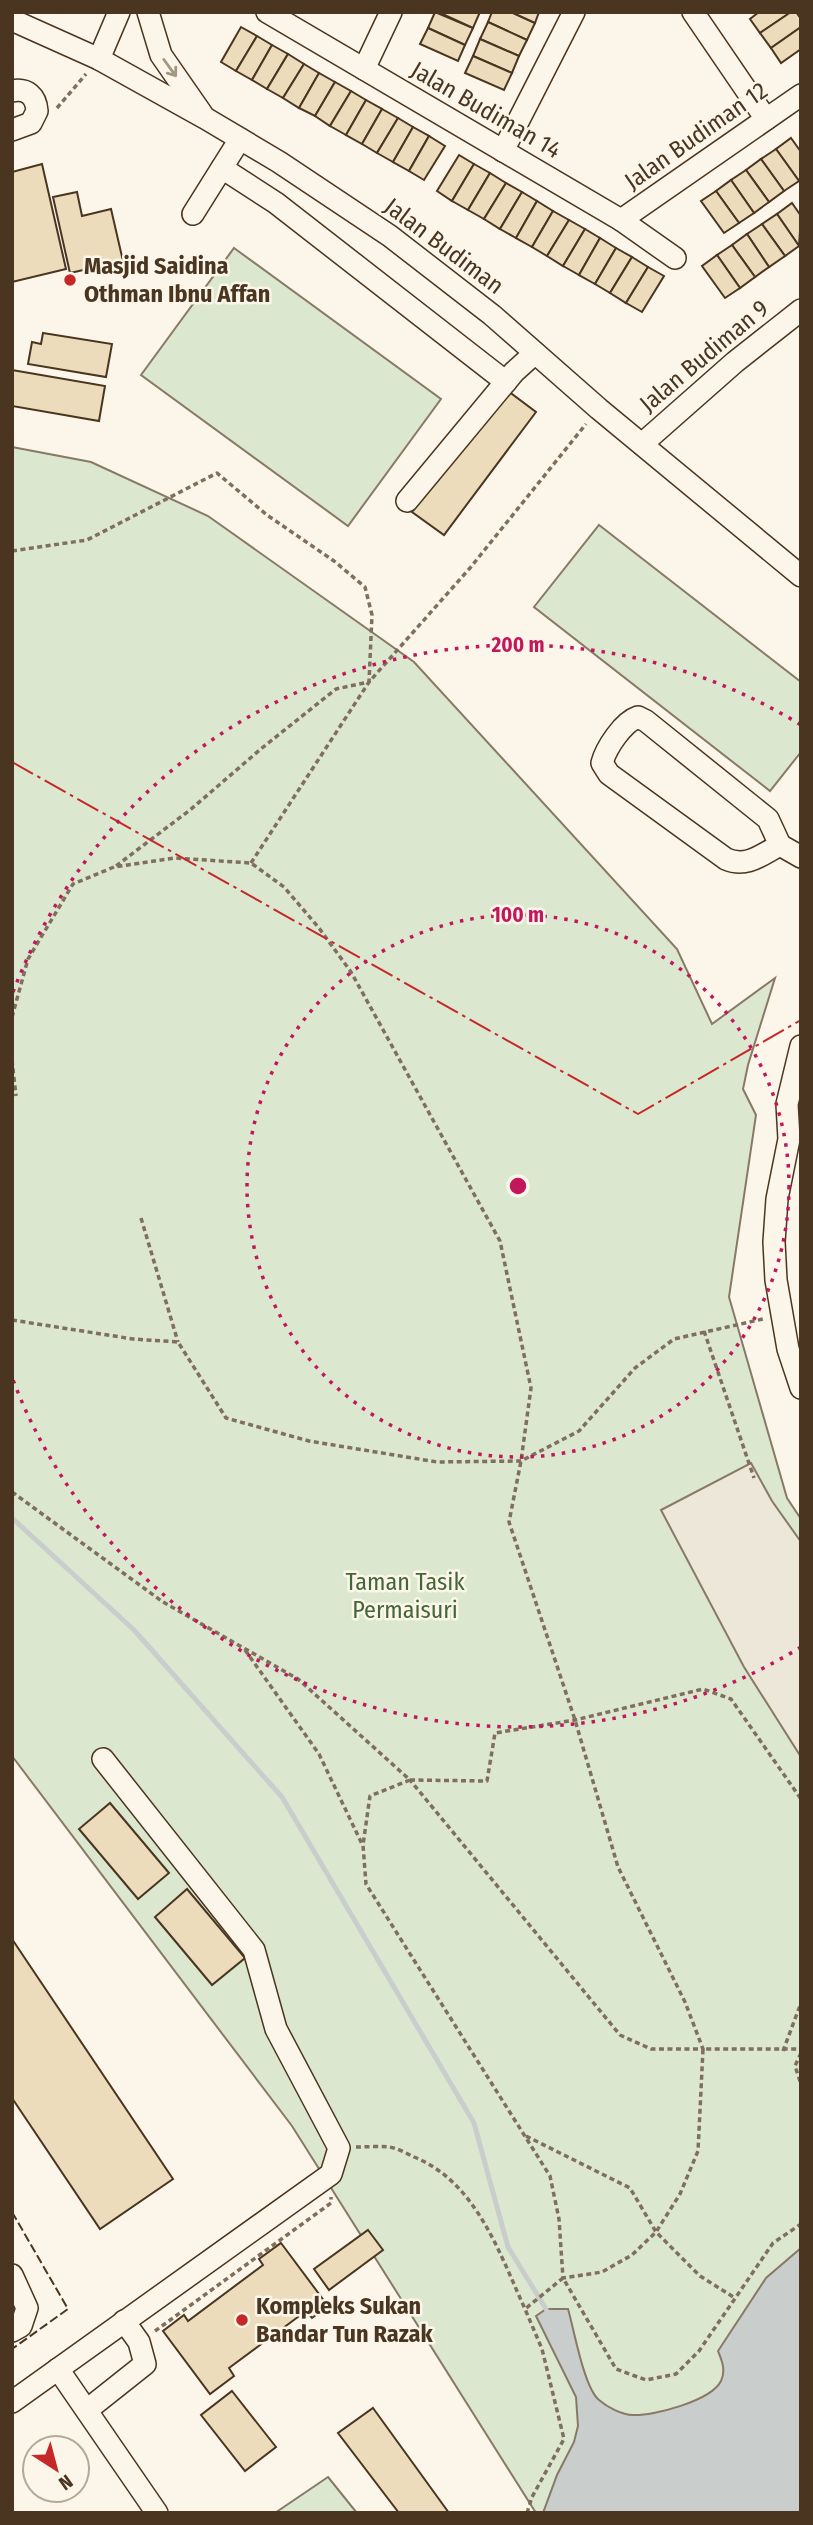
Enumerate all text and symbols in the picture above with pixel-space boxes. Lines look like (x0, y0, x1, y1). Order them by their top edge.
street label: Jalan Budiman 14 (406, 56, 566, 164)
one-way arrow (163, 58, 177, 77)
street label: Jalan Budiman 12 (619, 77, 773, 195)
street label: Jalan Budiman (379, 192, 509, 300)
place label: Masjid Saidina Othman Ibnu Affan (84, 252, 270, 308)
marker: Masjid Saidina Othman Ibnu Affan (62, 272, 78, 288)
street label: Jalan Budiman 9 (634, 294, 774, 418)
text: 200 m (490, 632, 545, 658)
text: 100 m (492, 902, 544, 928)
centre of rings (506, 1174, 530, 1198)
park label: Taman Tasik Permaisuri (345, 1568, 465, 1624)
place label: Kompleks Sukan Bandar Tun Razak (256, 2292, 433, 2348)
marker: Kompleks Sukan Bandar Tun Razak (234, 2312, 250, 2328)
north arrow (21, 2434, 91, 2504)
text: N (54, 2470, 77, 2495)

